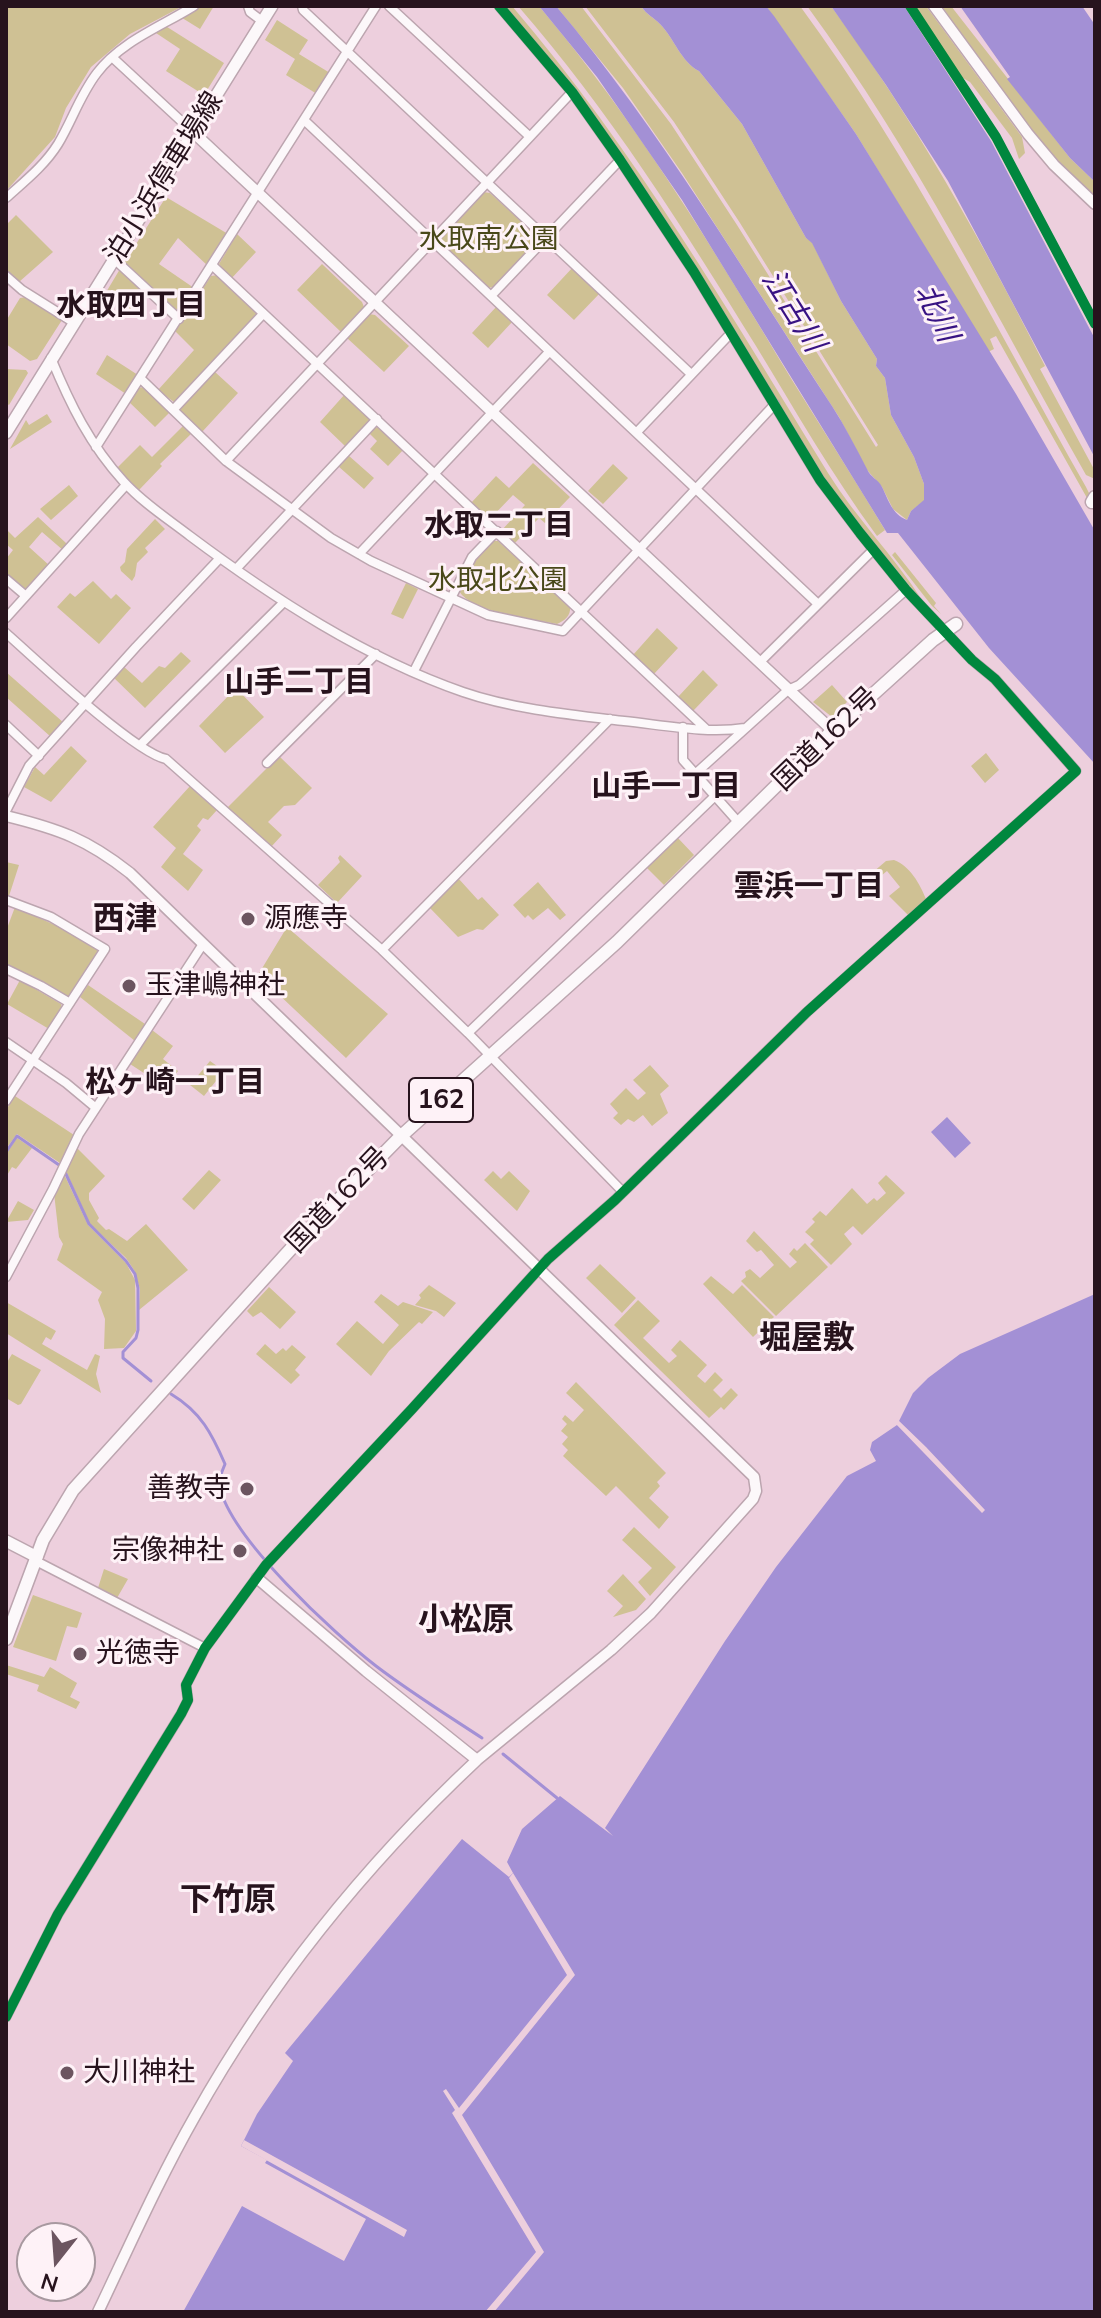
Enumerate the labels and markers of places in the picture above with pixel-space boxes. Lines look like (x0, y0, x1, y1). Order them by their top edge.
place label: 源應寺 (264, 902, 348, 936)
marker: 源應寺 (239, 910, 257, 928)
place label: 玉津嶋神社 (145, 969, 285, 1003)
marker: 玉津嶋神社 (120, 977, 138, 995)
place label: 善教寺 (147, 1472, 231, 1506)
marker: 善教寺 (238, 1480, 256, 1498)
place label: 宗像神社 (112, 1534, 224, 1568)
marker: 宗像神社 (231, 1542, 249, 1560)
place label: 光徳寺 (96, 1637, 180, 1671)
marker: 光徳寺 (71, 1645, 89, 1663)
place label: 大川神社 (83, 2056, 195, 2090)
marker: 大川神社 (58, 2064, 76, 2082)

